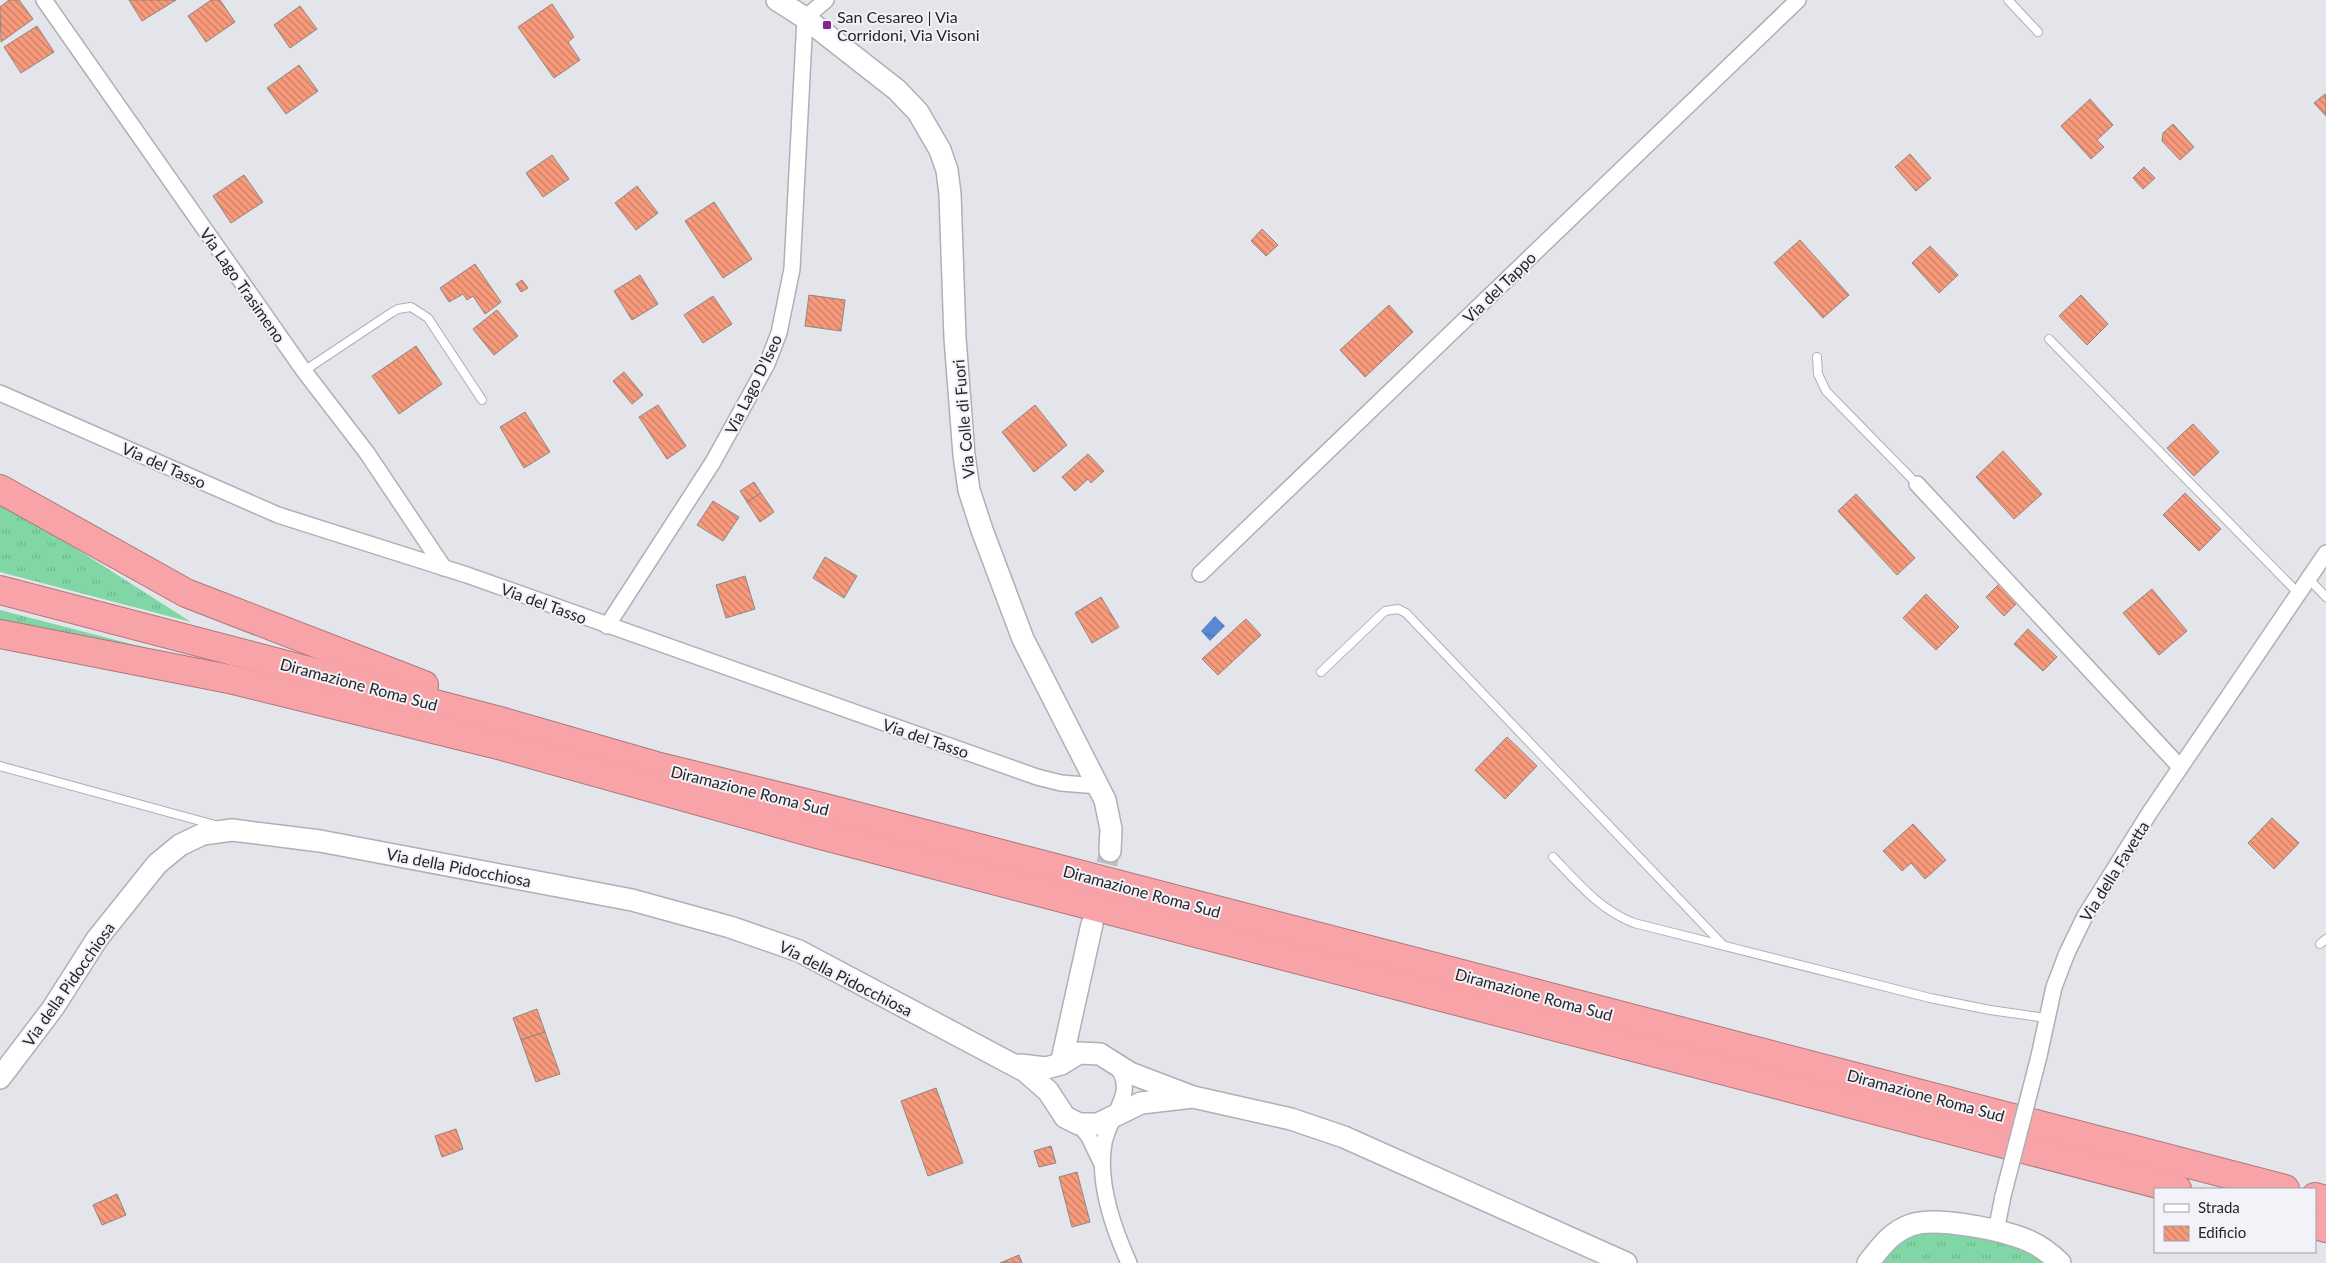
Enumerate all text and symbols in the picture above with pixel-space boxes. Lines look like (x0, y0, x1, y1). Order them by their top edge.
place label: San Cesareo | Via Corridoni, Via Visoni (837, 7, 980, 44)
marker: San Cesareo | Via Corridoni, Via Visoni (821, 19, 833, 31)
street label: Via Lago Trasimeno (196, 224, 290, 346)
street label: Via del Tappo (1459, 247, 1539, 327)
street label: Via Lago D'Iseo (721, 331, 785, 437)
street label: Via Colle di Fuori (948, 359, 978, 479)
street label: Via del Tasso (119, 438, 209, 492)
street label: Via del Tasso (498, 579, 590, 627)
street label: Diramazione Roma Sud (278, 654, 440, 714)
street label: Via del Tasso (880, 714, 972, 762)
street label: Diramazione Roma Sud (669, 761, 831, 819)
street label: Via della Favetta (2076, 817, 2152, 925)
street label: Via della Pidocchiosa (385, 844, 533, 890)
street label: Diramazione Roma Sud (1061, 861, 1223, 921)
street label: Via della Pidocchiosa (18, 918, 118, 1050)
street label: Via della Pidocchiosa (776, 936, 916, 1020)
street label: Diramazione Roma Sud (1453, 964, 1615, 1024)
street label: Diramazione Roma Sud (1845, 1065, 2007, 1125)
legend (2154, 1188, 2316, 1253)
text: Strada (2198, 1198, 2240, 1216)
text: Edificio (2198, 1223, 2246, 1241)

